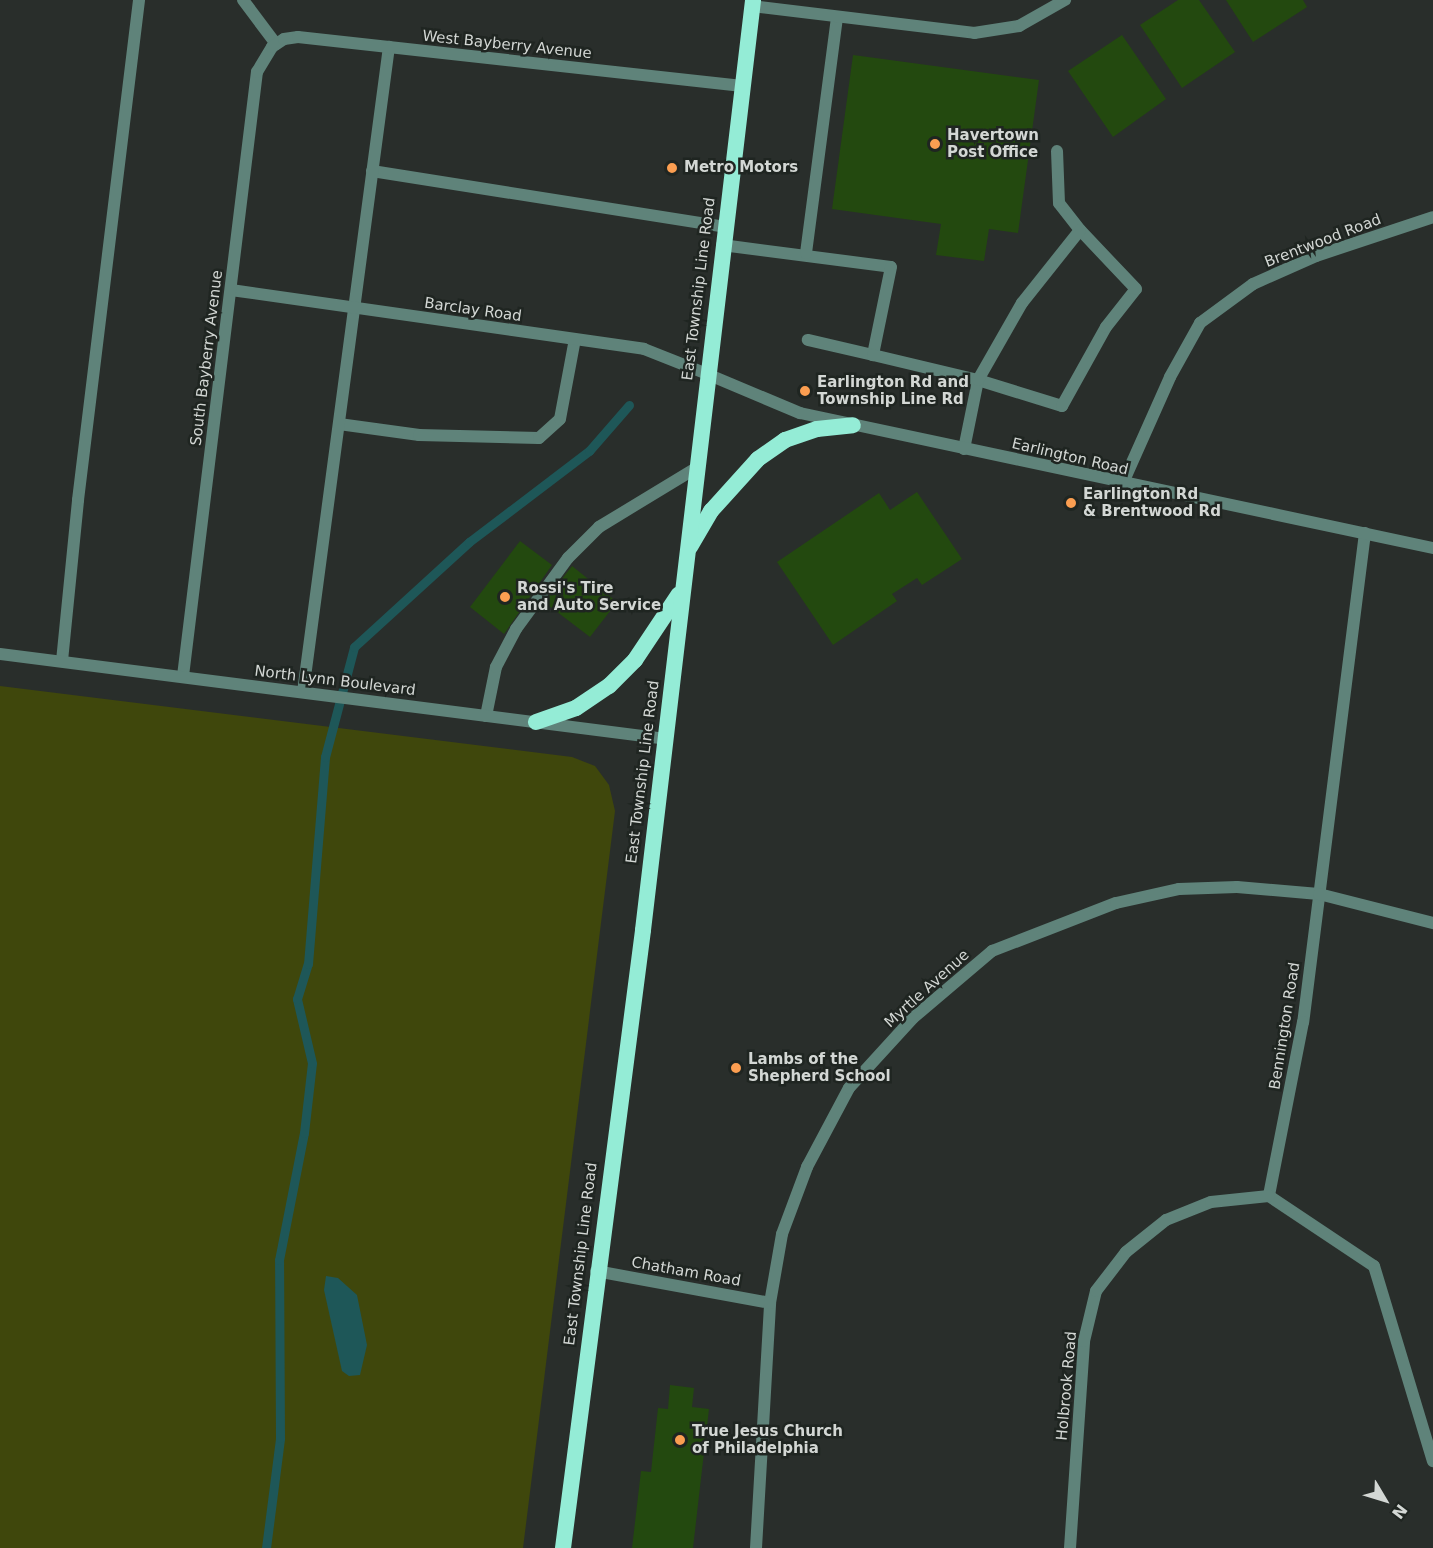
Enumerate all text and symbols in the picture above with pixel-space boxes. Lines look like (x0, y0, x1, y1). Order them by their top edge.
street label: West Bayberry Avenue (421, 27, 593, 63)
place label: Havertown Post Office (947, 126, 1039, 161)
marker: Havertown Post Office (928, 137, 942, 151)
place label: Metro Motors (684, 159, 798, 177)
marker: Metro Motors (665, 161, 679, 175)
street label: East Township Line Road (679, 197, 719, 381)
street label: Brentwood Road (1262, 211, 1384, 271)
street label: South Bayberry Avenue (187, 269, 227, 447)
street label: Barclay Road (423, 294, 523, 326)
place label: Earlington Rd and Township Line Rd (817, 373, 969, 408)
marker: Earlington Rd and Township Line Rd (798, 384, 812, 398)
street label: Earlington Road (1010, 435, 1130, 479)
place label: Earlington Rd & Brentwood Rd (1083, 485, 1221, 520)
marker: Earlington Rd & Brentwood Rd (1064, 496, 1078, 510)
place label: Rossi's Tire and Auto Service (517, 579, 661, 614)
marker: Rossi's Tire and Auto Service (498, 590, 512, 604)
street label: North Lynn Boulevard (253, 662, 417, 700)
street label: East Township Line Road (623, 680, 663, 864)
street label: Myrtle Avenue (881, 946, 973, 1032)
street label: Bennington Road (1266, 961, 1304, 1091)
place label: Lambs of the Shepherd School (748, 1050, 891, 1085)
marker: Lambs of the Shepherd School (729, 1061, 743, 1075)
street label: East Township Line Road (561, 1162, 601, 1346)
street label: Chatham Road (630, 1254, 742, 1290)
street label: Holbrook Road (1053, 1331, 1081, 1441)
place label: True Jesus Church of Philadelphia (692, 1422, 843, 1457)
marker: True Jesus Church of Philadelphia (673, 1433, 687, 1447)
north arrow (1355, 1470, 1415, 1530)
text: N (1388, 1500, 1411, 1523)

